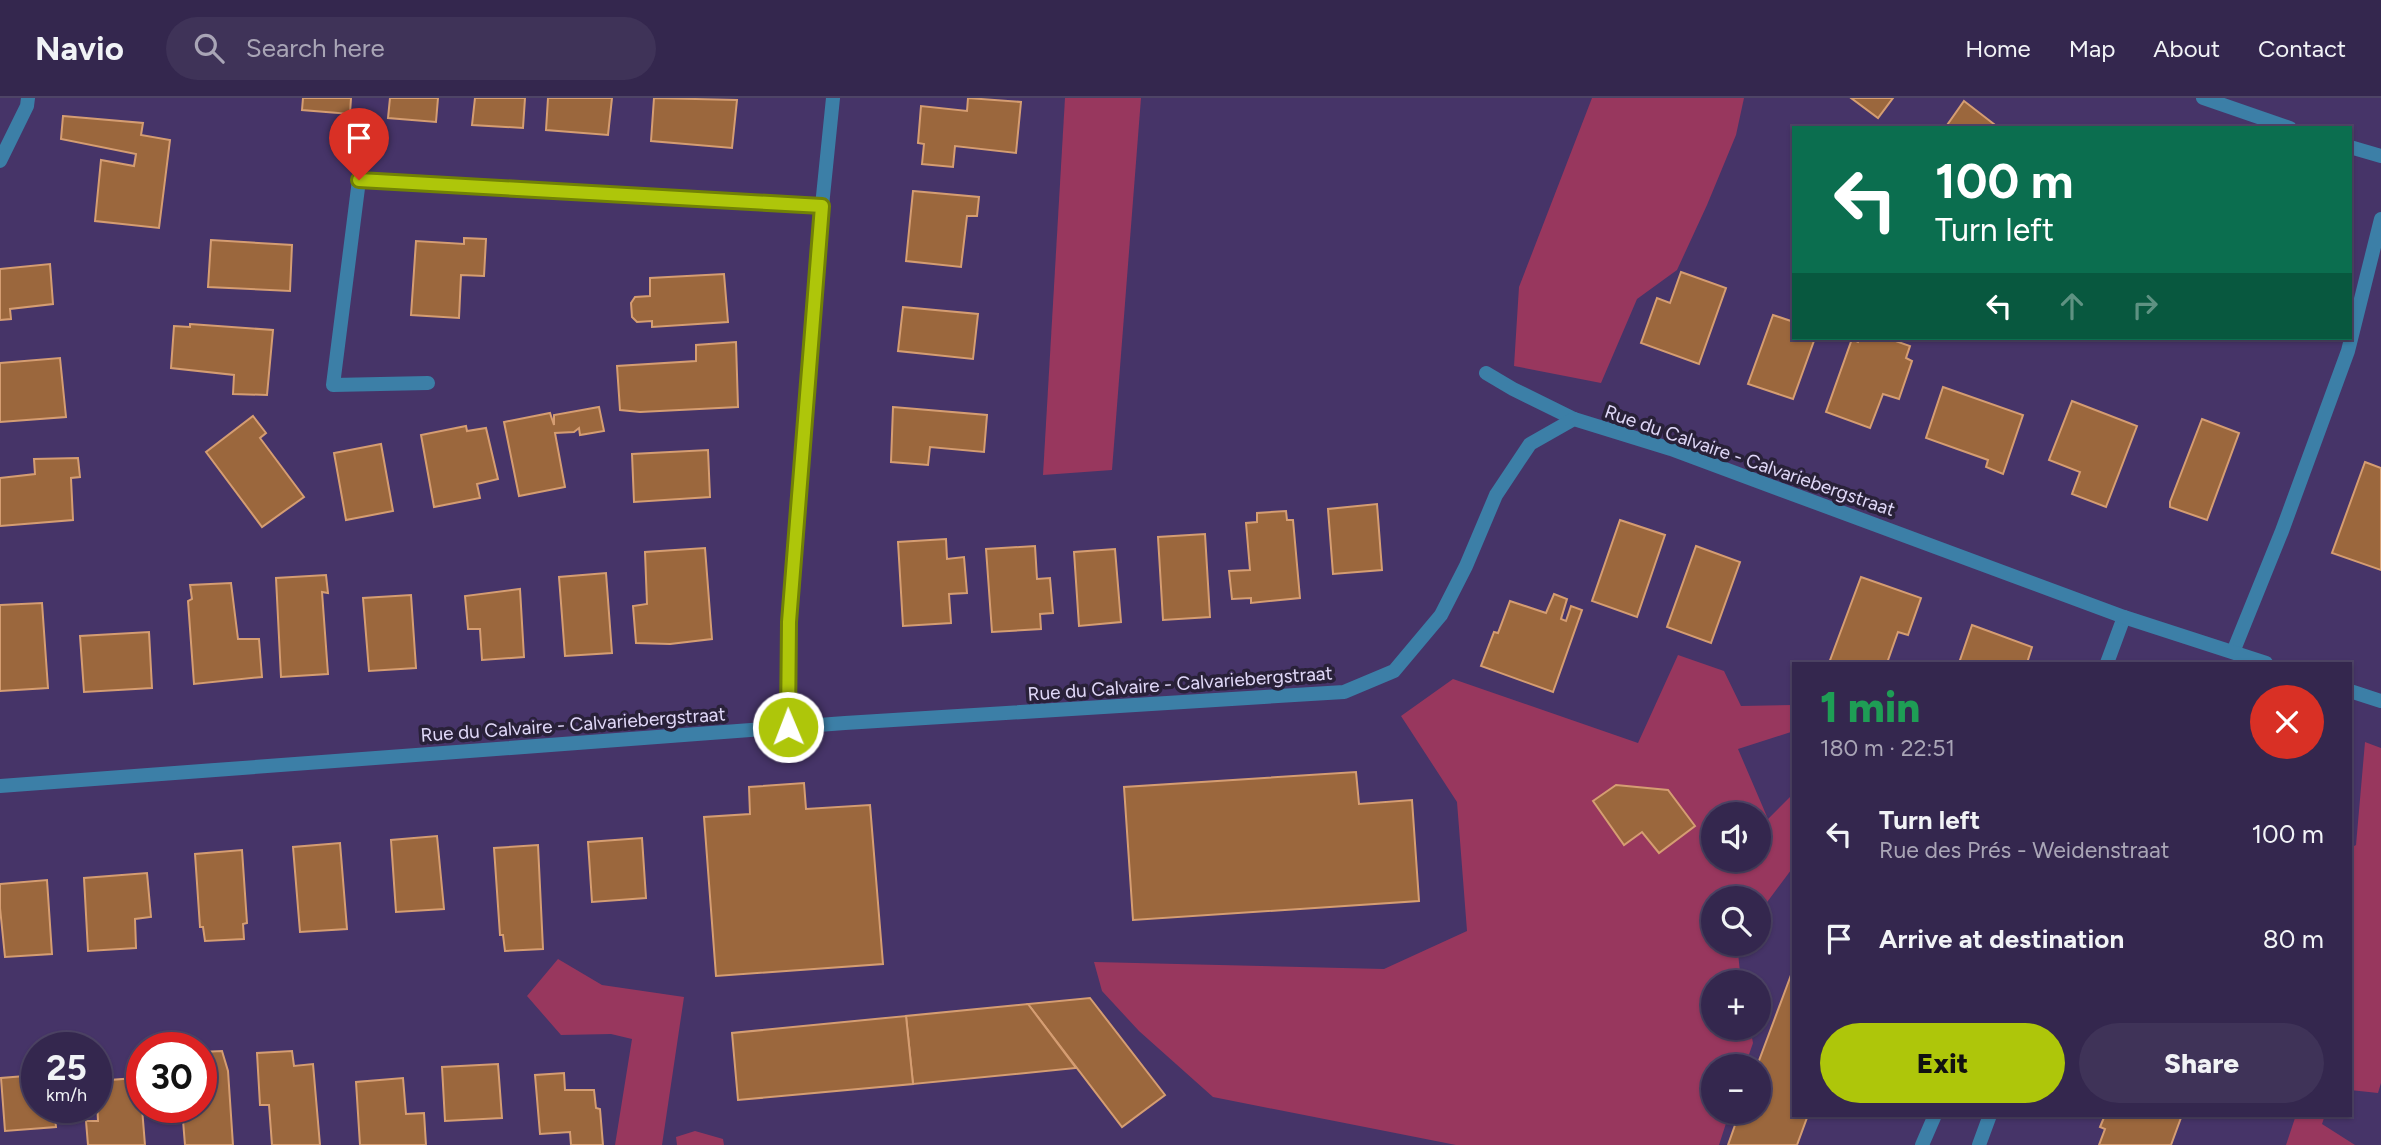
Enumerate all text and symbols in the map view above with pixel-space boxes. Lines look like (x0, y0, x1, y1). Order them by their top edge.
search box (166, 17, 656, 80)
text: Navio (35, 29, 124, 68)
icon: search (190, 29, 228, 67)
text: Search here (246, 32, 385, 64)
text: Home (1965, 34, 2031, 63)
text: Map (2069, 34, 2115, 63)
text: About (2153, 34, 2220, 63)
text: Contact (2258, 34, 2346, 63)
pin (329, 108, 389, 180)
icon: arrive (340, 119, 378, 157)
text: 100 m (1935, 151, 2074, 210)
icon: left (1820, 154, 1911, 245)
text: Turn left (1935, 211, 2054, 249)
icon: left (1980, 287, 2018, 325)
icon: ahead (2053, 287, 2091, 325)
icon: right (2126, 287, 2164, 325)
street label: Rue du Calvaire - Calvariebergstraat (1602, 400, 1898, 521)
street label: Rue du Calvaire - Calvariebergstraat (1027, 661, 1333, 706)
text: 1 min (1820, 682, 1920, 733)
button: close (2250, 685, 2324, 759)
position arrow (751, 690, 825, 764)
street label: Rue du Calvaire - Calvariebergstraat (420, 702, 726, 747)
text: 180 m · 22:51 (1820, 734, 1955, 762)
map controls (1701, 802, 1771, 1124)
button: sound (1701, 802, 1771, 872)
text: Turn left (1879, 804, 1980, 836)
icon: left (1820, 815, 1858, 853)
text: 100 m (2251, 818, 2324, 850)
text: Rue des Prés - Weidenstraat (1879, 836, 2169, 864)
button: search (1701, 886, 1771, 956)
icon: arrive (1820, 920, 1858, 958)
text: Arrive at destination (1879, 923, 2124, 955)
text: 80 m (2263, 923, 2324, 955)
button: + (1701, 970, 1771, 1040)
button: Exit (1820, 1023, 2065, 1103)
button: Share (2079, 1023, 2324, 1103)
speed limit sign: 30 (126, 1032, 217, 1123)
text: 25 (46, 1047, 87, 1089)
button: − (1701, 1054, 1771, 1124)
text: km/h (46, 1084, 87, 1106)

